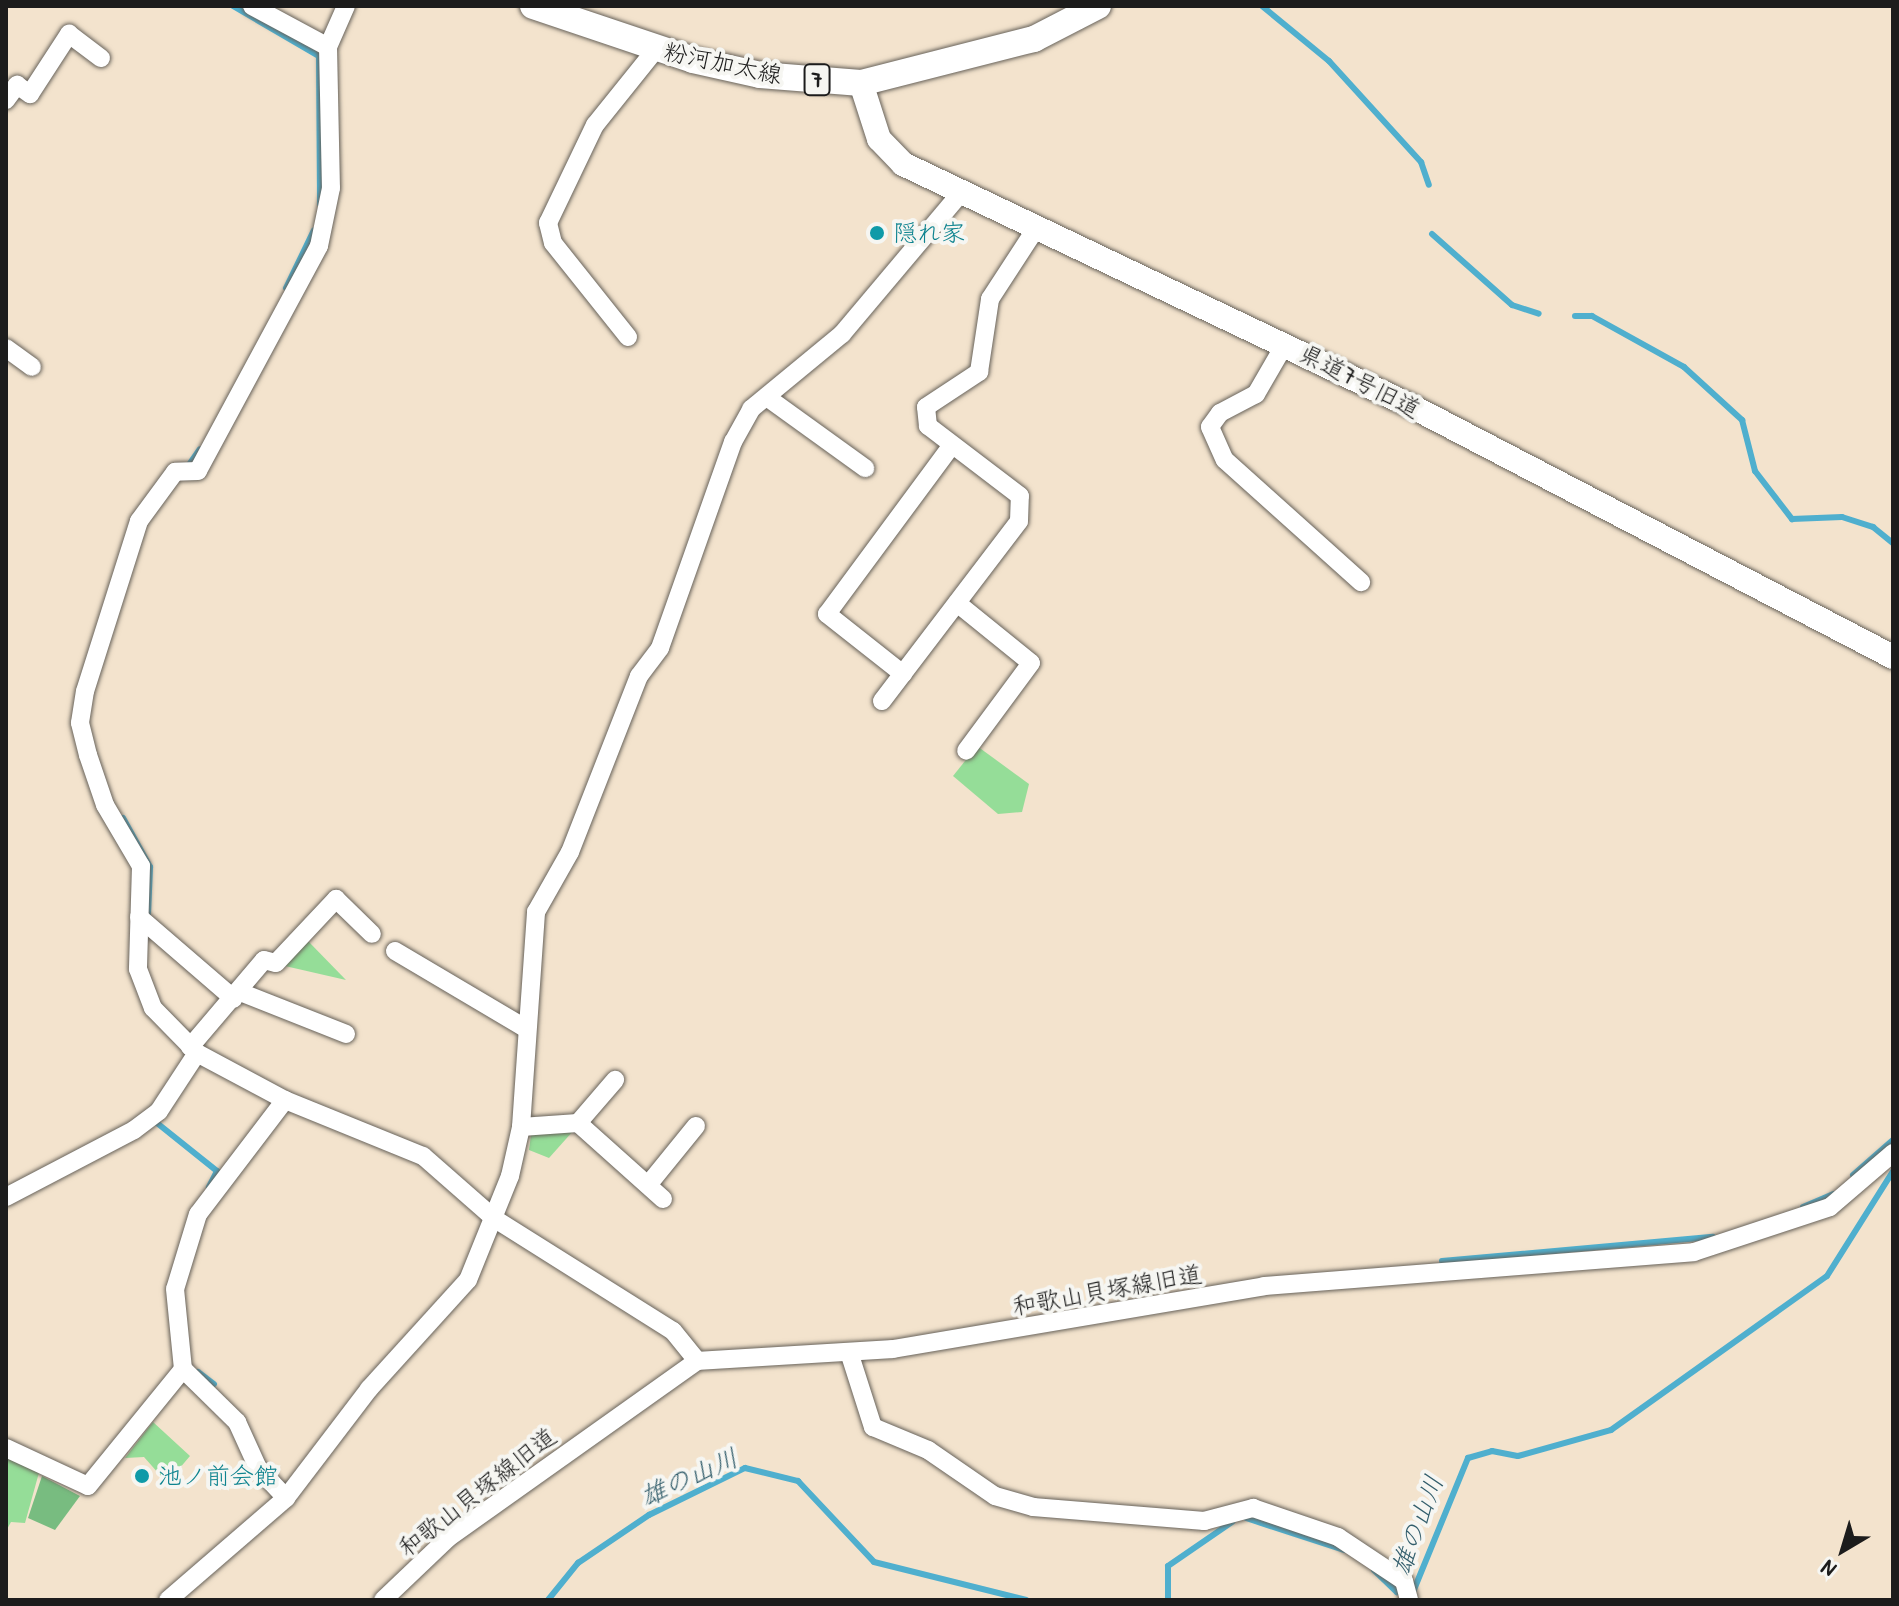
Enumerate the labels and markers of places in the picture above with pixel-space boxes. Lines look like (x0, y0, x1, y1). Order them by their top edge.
place label: 隠れ家 (893, 219, 965, 247)
marker: 隠れ家 (868, 224, 886, 242)
place label: 池ノ前会館 (158, 1462, 278, 1490)
marker: 池ノ前会館 (133, 1467, 151, 1485)

